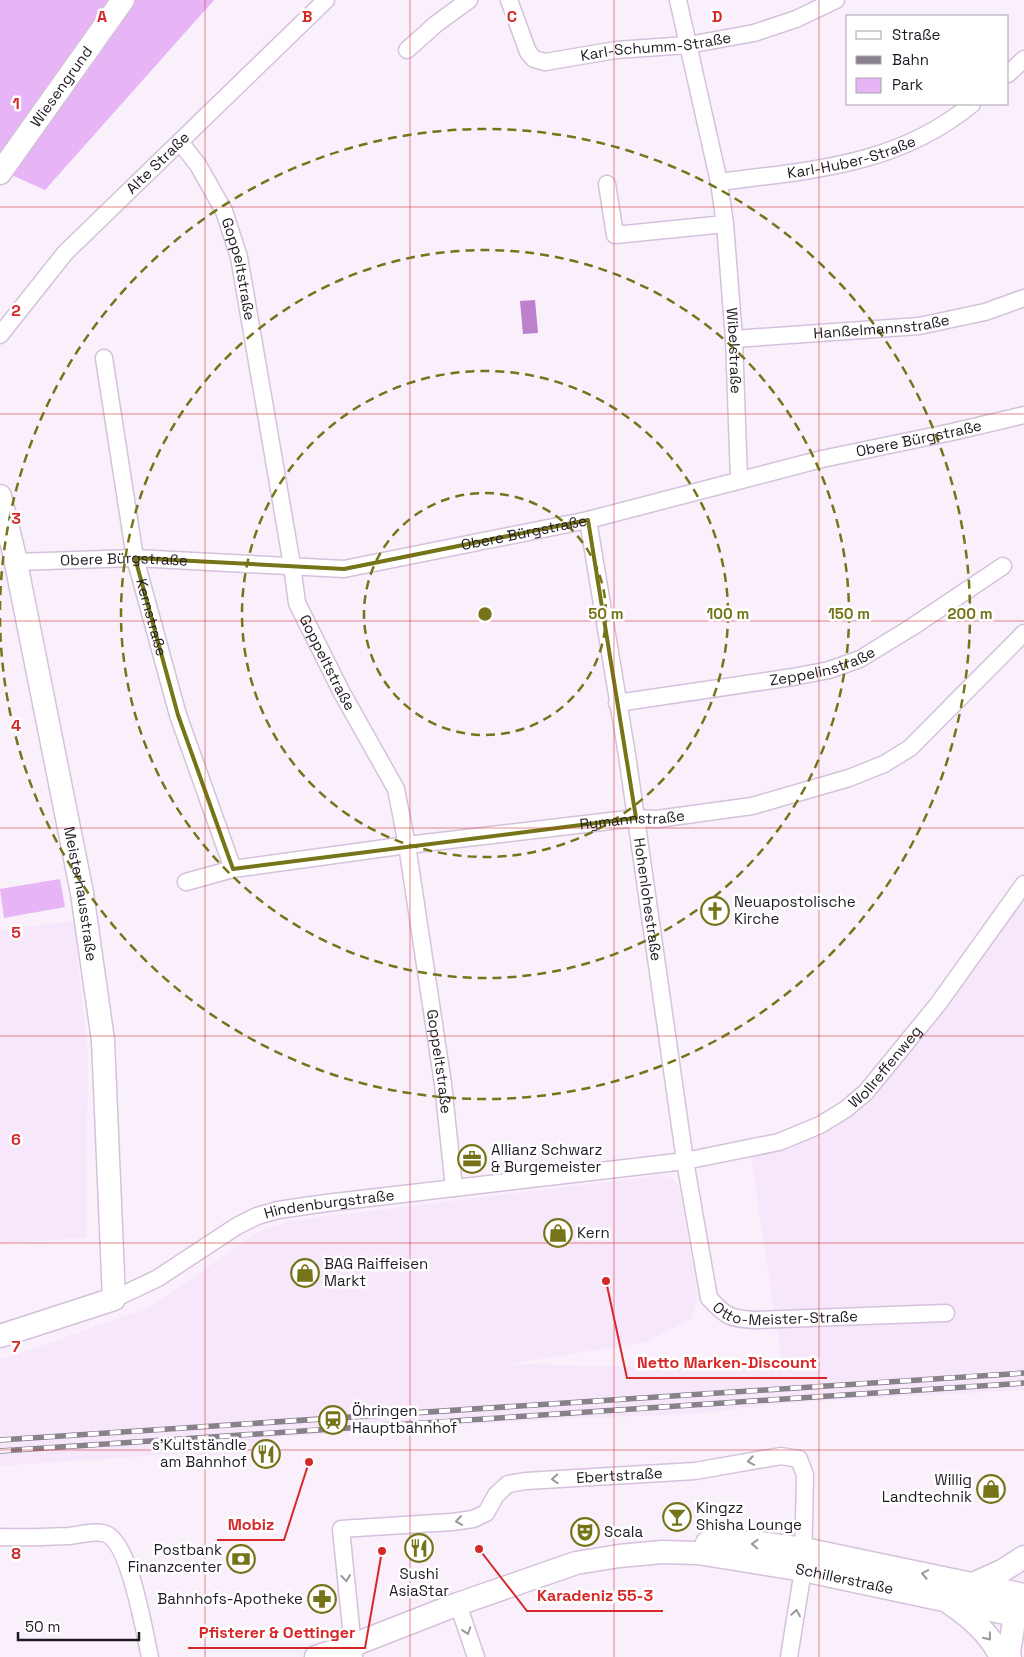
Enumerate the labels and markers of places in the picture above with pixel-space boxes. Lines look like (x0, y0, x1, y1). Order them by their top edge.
centre of rings (476, 605, 494, 623)
place label: Neuapostolische Kirche (734, 892, 856, 928)
church icon: Neuapostolische Kirche (700, 896, 730, 926)
place label: Allianz Schwarz & Burgemeister (491, 1140, 602, 1176)
office icon: Allianz Schwarz & Burgemeister (457, 1144, 487, 1174)
shop icon: Kern (543, 1218, 573, 1248)
place label: Kern (577, 1223, 610, 1242)
place label: BAG Raiffeisen Markt (324, 1254, 428, 1290)
shop icon: BAG Raiffeisen Markt (290, 1258, 320, 1288)
callout: Netto Marken-Discount (627, 1347, 827, 1378)
place label: Öhringen Hauptbahnhof (352, 1401, 458, 1437)
station icon: Öhringen Hauptbahnhof (318, 1405, 348, 1435)
place label: s'Kultständle am Bahnhof (152, 1435, 247, 1471)
restaurant icon: s'Kultständle am Bahnhof (251, 1439, 281, 1469)
place label: Willig Landtechnik (882, 1470, 972, 1506)
shop icon: Willig Landtechnik (976, 1474, 1006, 1504)
place label: Kingzz Shisha Lounge (696, 1498, 802, 1534)
bar icon: Kingzz Shisha Lounge (662, 1502, 692, 1532)
callout: Mobiz (217, 1509, 284, 1540)
theatre icon: Scala (570, 1517, 600, 1547)
place label: Scala (604, 1522, 643, 1541)
restaurant icon: Sushi AsiaStar (404, 1533, 434, 1563)
place label: Postbank Finanzcenter (128, 1540, 222, 1576)
bank icon: Postbank Finanzcenter (226, 1544, 256, 1574)
place label: Sushi AsiaStar (389, 1564, 449, 1600)
callout: Karadeniz 55-3 (527, 1580, 663, 1611)
pharmacy icon: Bahnhofs-Apotheke (307, 1584, 337, 1614)
place label: Bahnhofs-Apotheke (157, 1589, 303, 1608)
callout: Pfisterer & Oettinger (188, 1617, 365, 1648)

